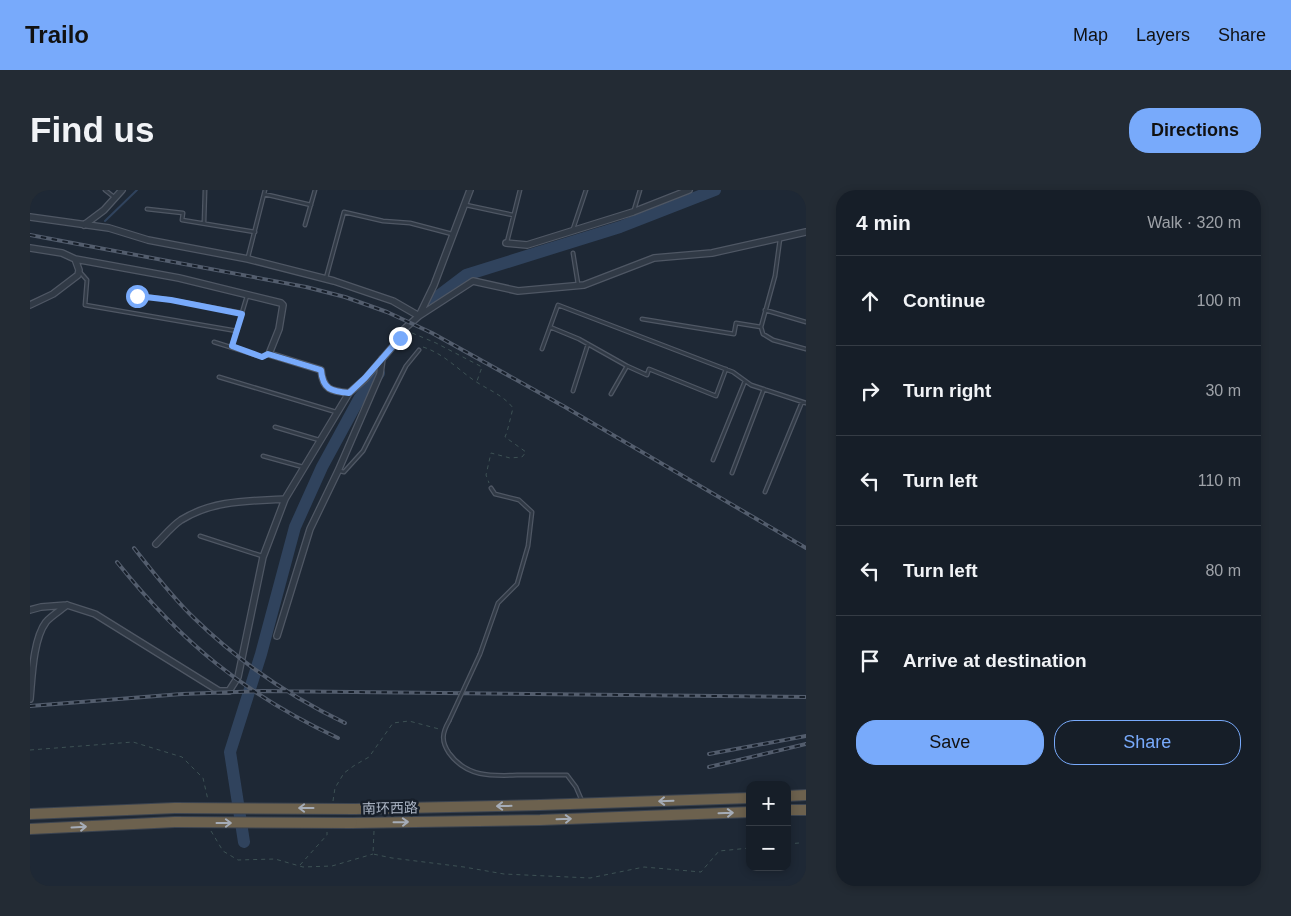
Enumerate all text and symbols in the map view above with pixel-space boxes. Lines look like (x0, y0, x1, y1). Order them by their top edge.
text: Trailo (25, 21, 89, 48)
text: Map (1073, 25, 1108, 45)
text: Layers (1136, 25, 1190, 45)
text: Share (1218, 25, 1266, 45)
button: Directions (1129, 108, 1261, 153)
text: Find us (30, 110, 154, 149)
text: 4 min (856, 211, 911, 234)
text: Walk · 320 m (1147, 214, 1241, 231)
route start (126, 285, 149, 308)
icon: ahead (856, 287, 884, 315)
text: Continue (903, 290, 985, 311)
text: 100 m (1197, 292, 1241, 309)
route end (389, 327, 412, 350)
icon: right (856, 377, 884, 405)
text: Turn right (903, 380, 991, 401)
text: 30 m (1205, 382, 1241, 399)
icon: left (856, 467, 884, 495)
text: Turn left (903, 470, 978, 491)
text: 110 m (1198, 472, 1241, 489)
icon: left (856, 557, 884, 585)
text: Turn left (903, 560, 978, 581)
text: 80 m (1205, 562, 1241, 579)
icon: arrive (856, 647, 884, 675)
text: Arrive at destination (903, 650, 1087, 671)
button: Save (856, 720, 1044, 765)
button: Share (1054, 720, 1241, 765)
map controls (746, 781, 791, 871)
button: + (746, 781, 791, 826)
one-way arrow (658, 796, 674, 805)
street label: 南环西路 (362, 800, 418, 816)
one-way arrow (496, 801, 512, 811)
one-way arrow (298, 803, 314, 813)
one-way arrow (718, 808, 734, 817)
one-way arrow (555, 814, 571, 823)
one-way arrow (392, 817, 409, 827)
one-way arrow (216, 818, 232, 827)
one-way arrow (70, 822, 86, 831)
button: − (746, 826, 791, 871)

